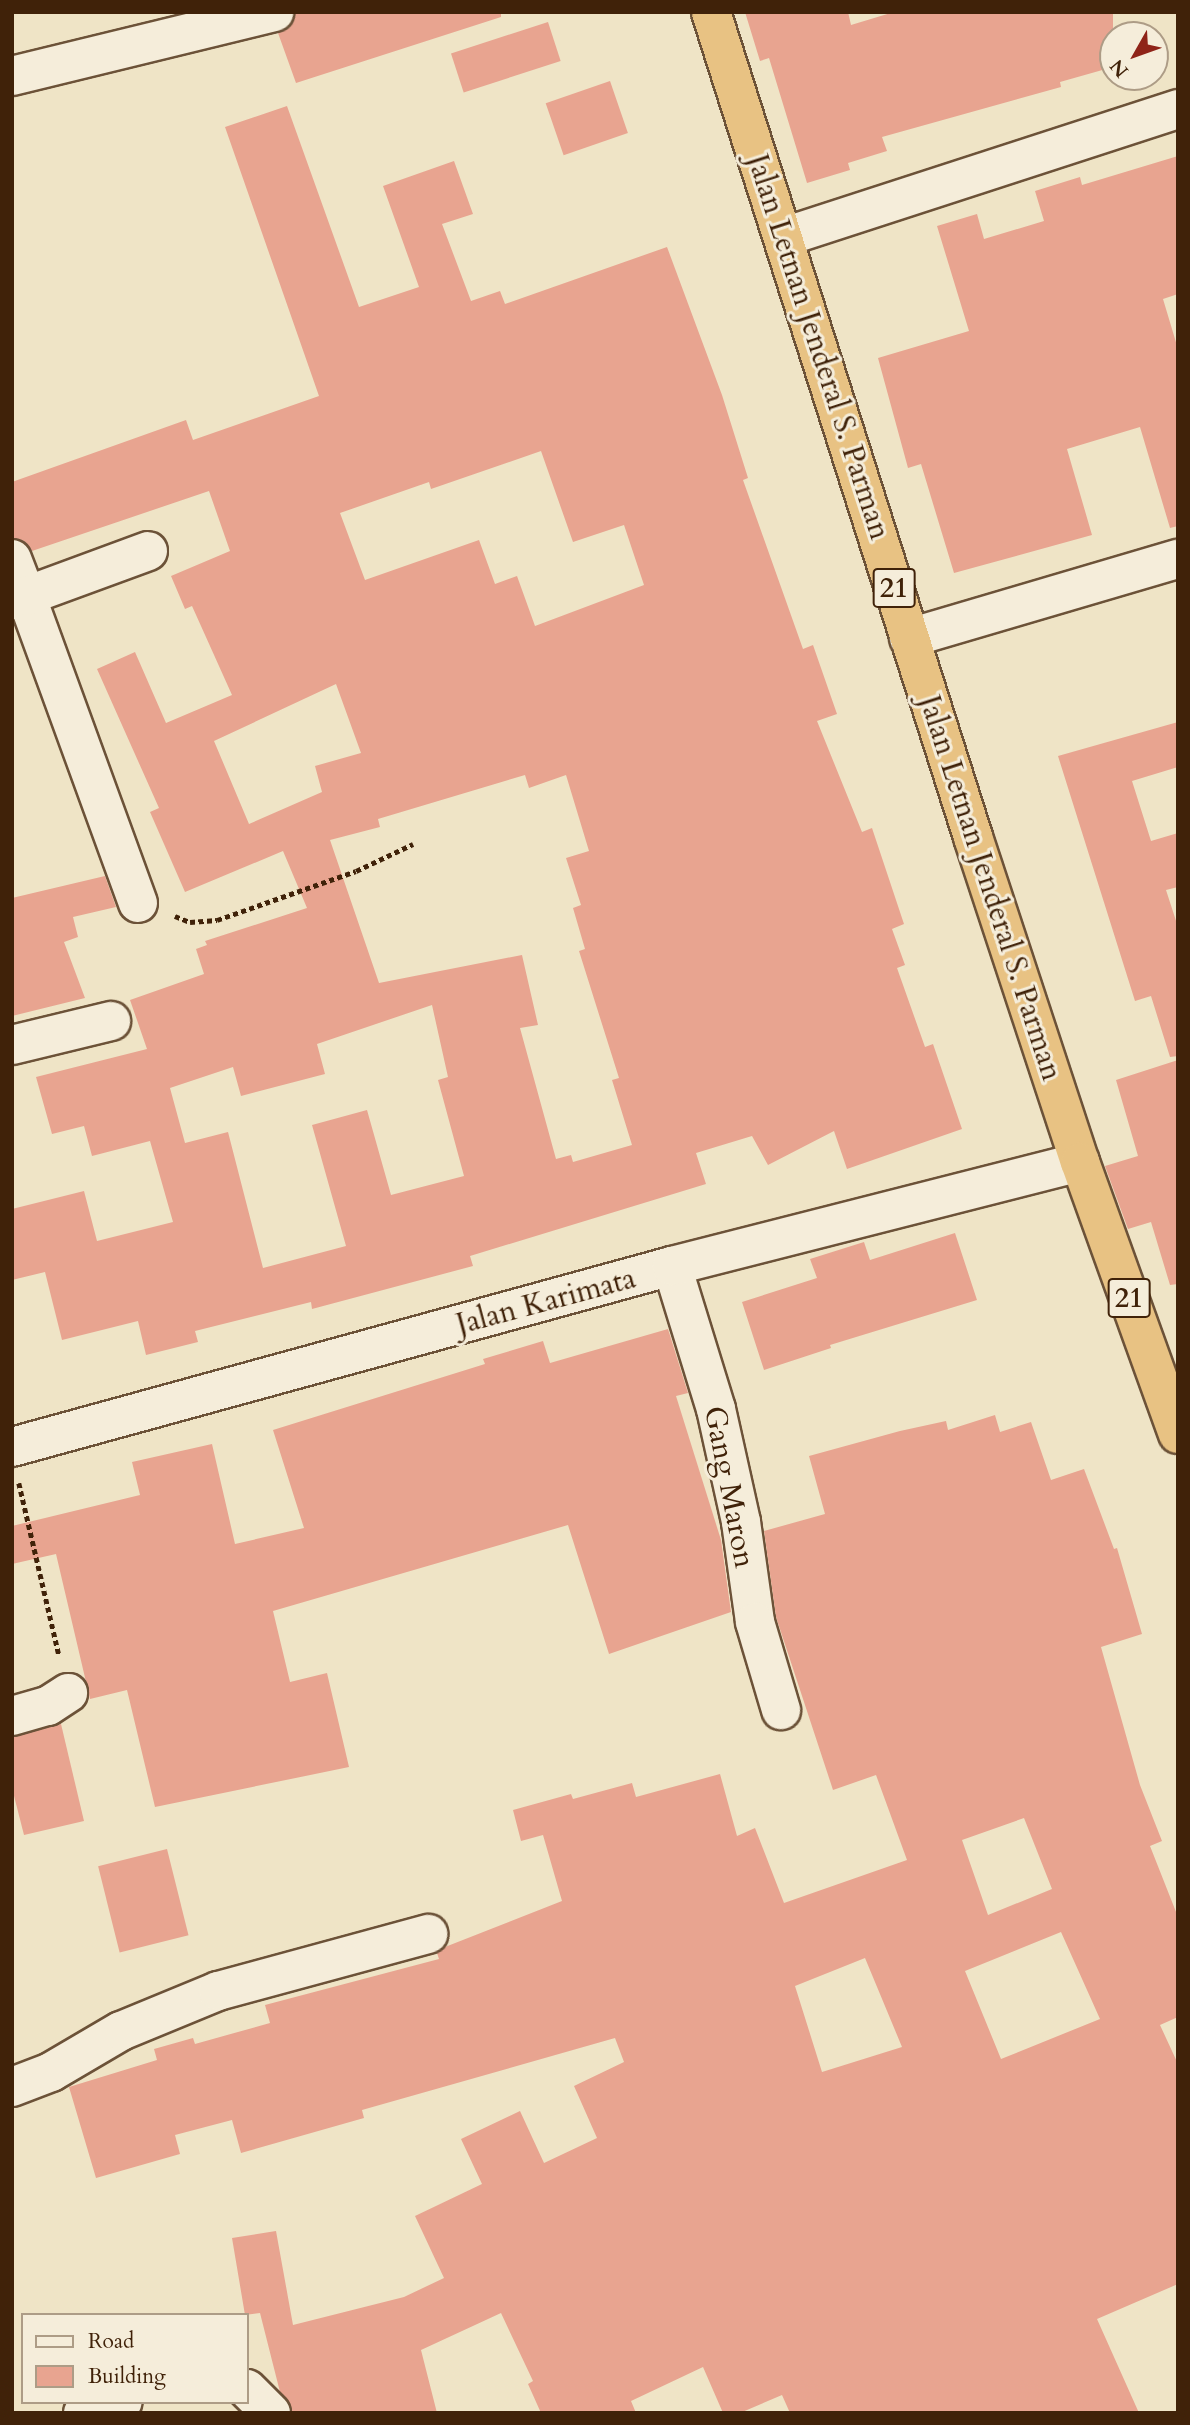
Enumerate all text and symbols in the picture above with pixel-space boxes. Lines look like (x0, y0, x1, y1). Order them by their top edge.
north arrow (1099, 21, 1169, 91)
text: N (1104, 54, 1135, 83)
street label: Jalan Letnan Jenderal S. Parman (739, 150, 897, 544)
road number: 21 (871, 564, 917, 612)
street label: Jalan Letnan Jenderal S. Parman (911, 691, 1069, 1085)
street label: Jalan Karimata (452, 1261, 640, 1343)
road number: 21 (1106, 1274, 1152, 1322)
street label: Gang Maron (696, 1403, 762, 1571)
legend (21, 2313, 248, 2404)
text: Road (88, 2327, 134, 2356)
text: Building (88, 2362, 166, 2391)

